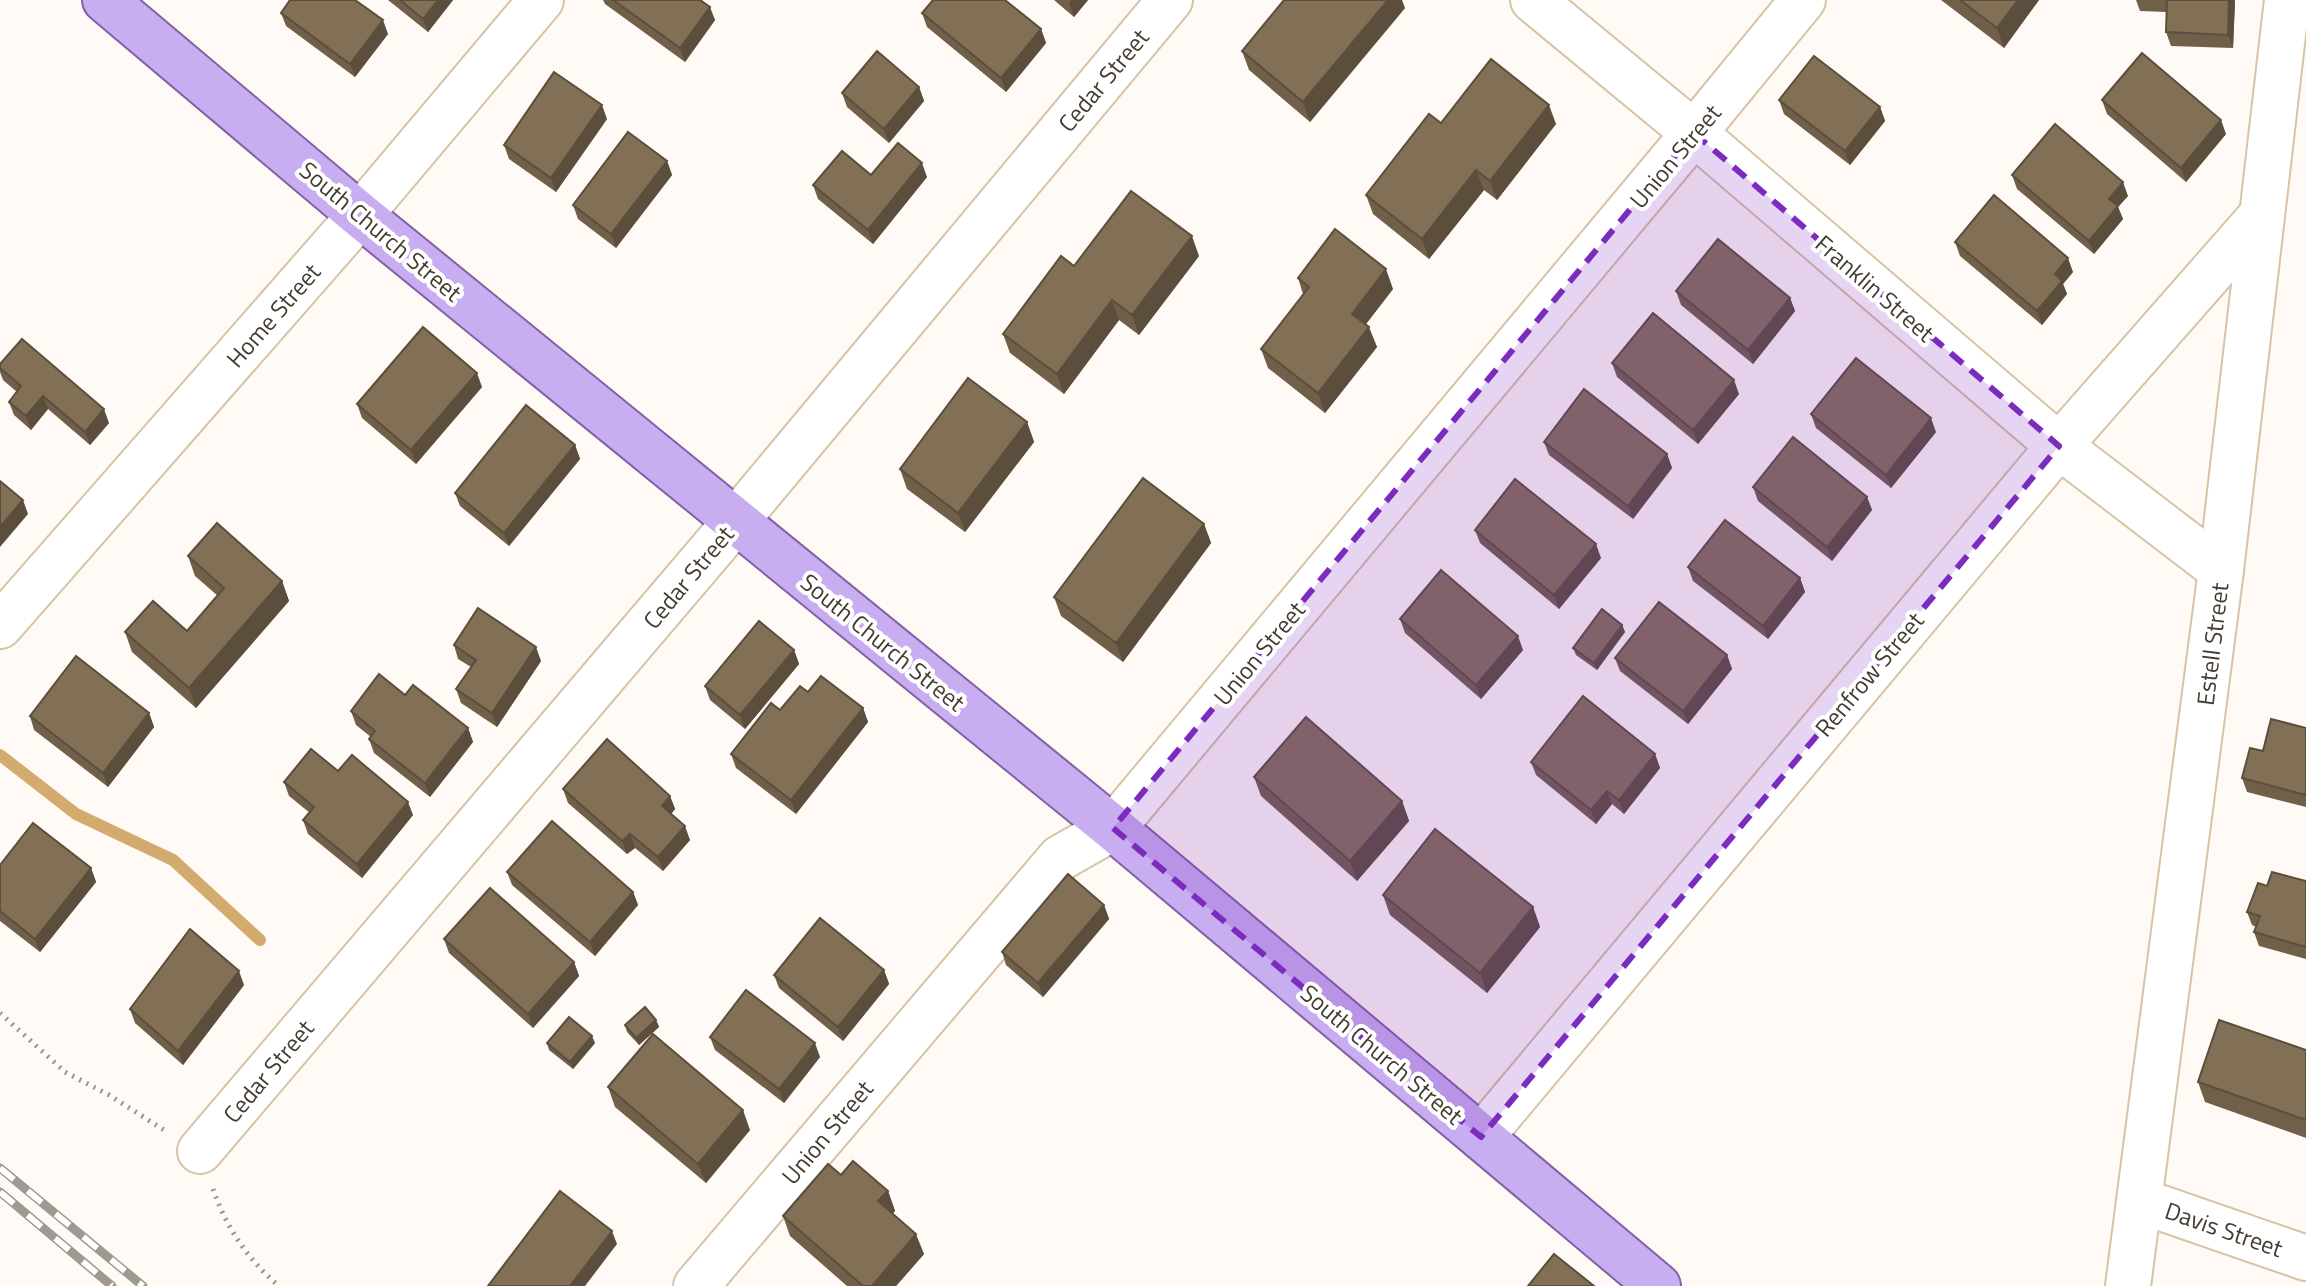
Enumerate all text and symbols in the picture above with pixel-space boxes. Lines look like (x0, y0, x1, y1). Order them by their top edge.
street label: Cedar Street (1049, 20, 1157, 139)
street label: Union Street (1621, 96, 1730, 216)
street label: South Church Street (292, 152, 470, 310)
street label: Franklin Street (1807, 226, 1943, 350)
street label: Home Street (217, 254, 329, 375)
street label: Cedar Street (634, 517, 742, 636)
street label: South Church Street (793, 564, 973, 720)
street label: Estell Street (2187, 580, 2237, 707)
street label: Union Street (1205, 593, 1314, 713)
street label: Renfrow Street (1806, 603, 1933, 744)
street label: South Church Street (1293, 975, 1471, 1133)
street label: Cedar Street (214, 1011, 322, 1130)
street label: Union Street (773, 1072, 882, 1192)
street label: Davis Street (2160, 1192, 2288, 1266)

